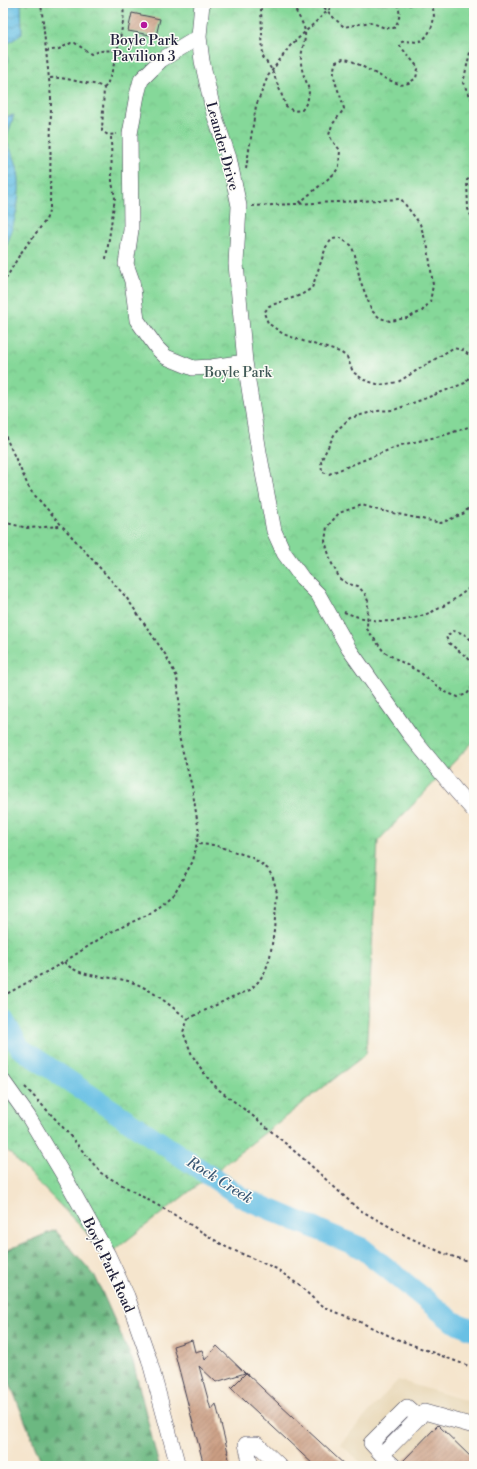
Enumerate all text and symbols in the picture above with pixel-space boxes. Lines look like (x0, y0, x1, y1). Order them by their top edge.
marker: Boyle Park Pavilion 3 (139, 20, 149, 30)
place label: Boyle Park Pavilion 3 (109, 32, 178, 66)
street label: Leander Drive (202, 100, 243, 193)
park label: Boyle Park (203, 364, 272, 382)
water label: Rock Creek (182, 1152, 256, 1208)
street label: Boyle Park Road (78, 1214, 138, 1316)

